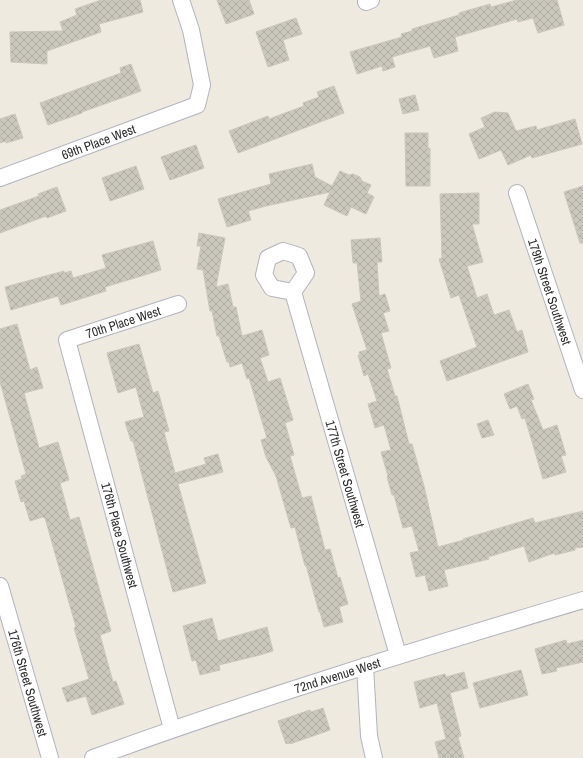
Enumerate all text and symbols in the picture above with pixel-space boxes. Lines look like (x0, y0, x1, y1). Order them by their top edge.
street label: 69th Place West (59, 121, 138, 163)
street label: 179th Street Southwest (524, 236, 575, 347)
street label: 70th Place West (84, 302, 163, 342)
street label: 177th Street Southwest (321, 418, 369, 530)
street label: 176th Place Southwest (97, 480, 142, 590)
street label: 176th Street Southwest (4, 627, 51, 739)
street label: 72nd Avenue West (292, 654, 383, 697)

